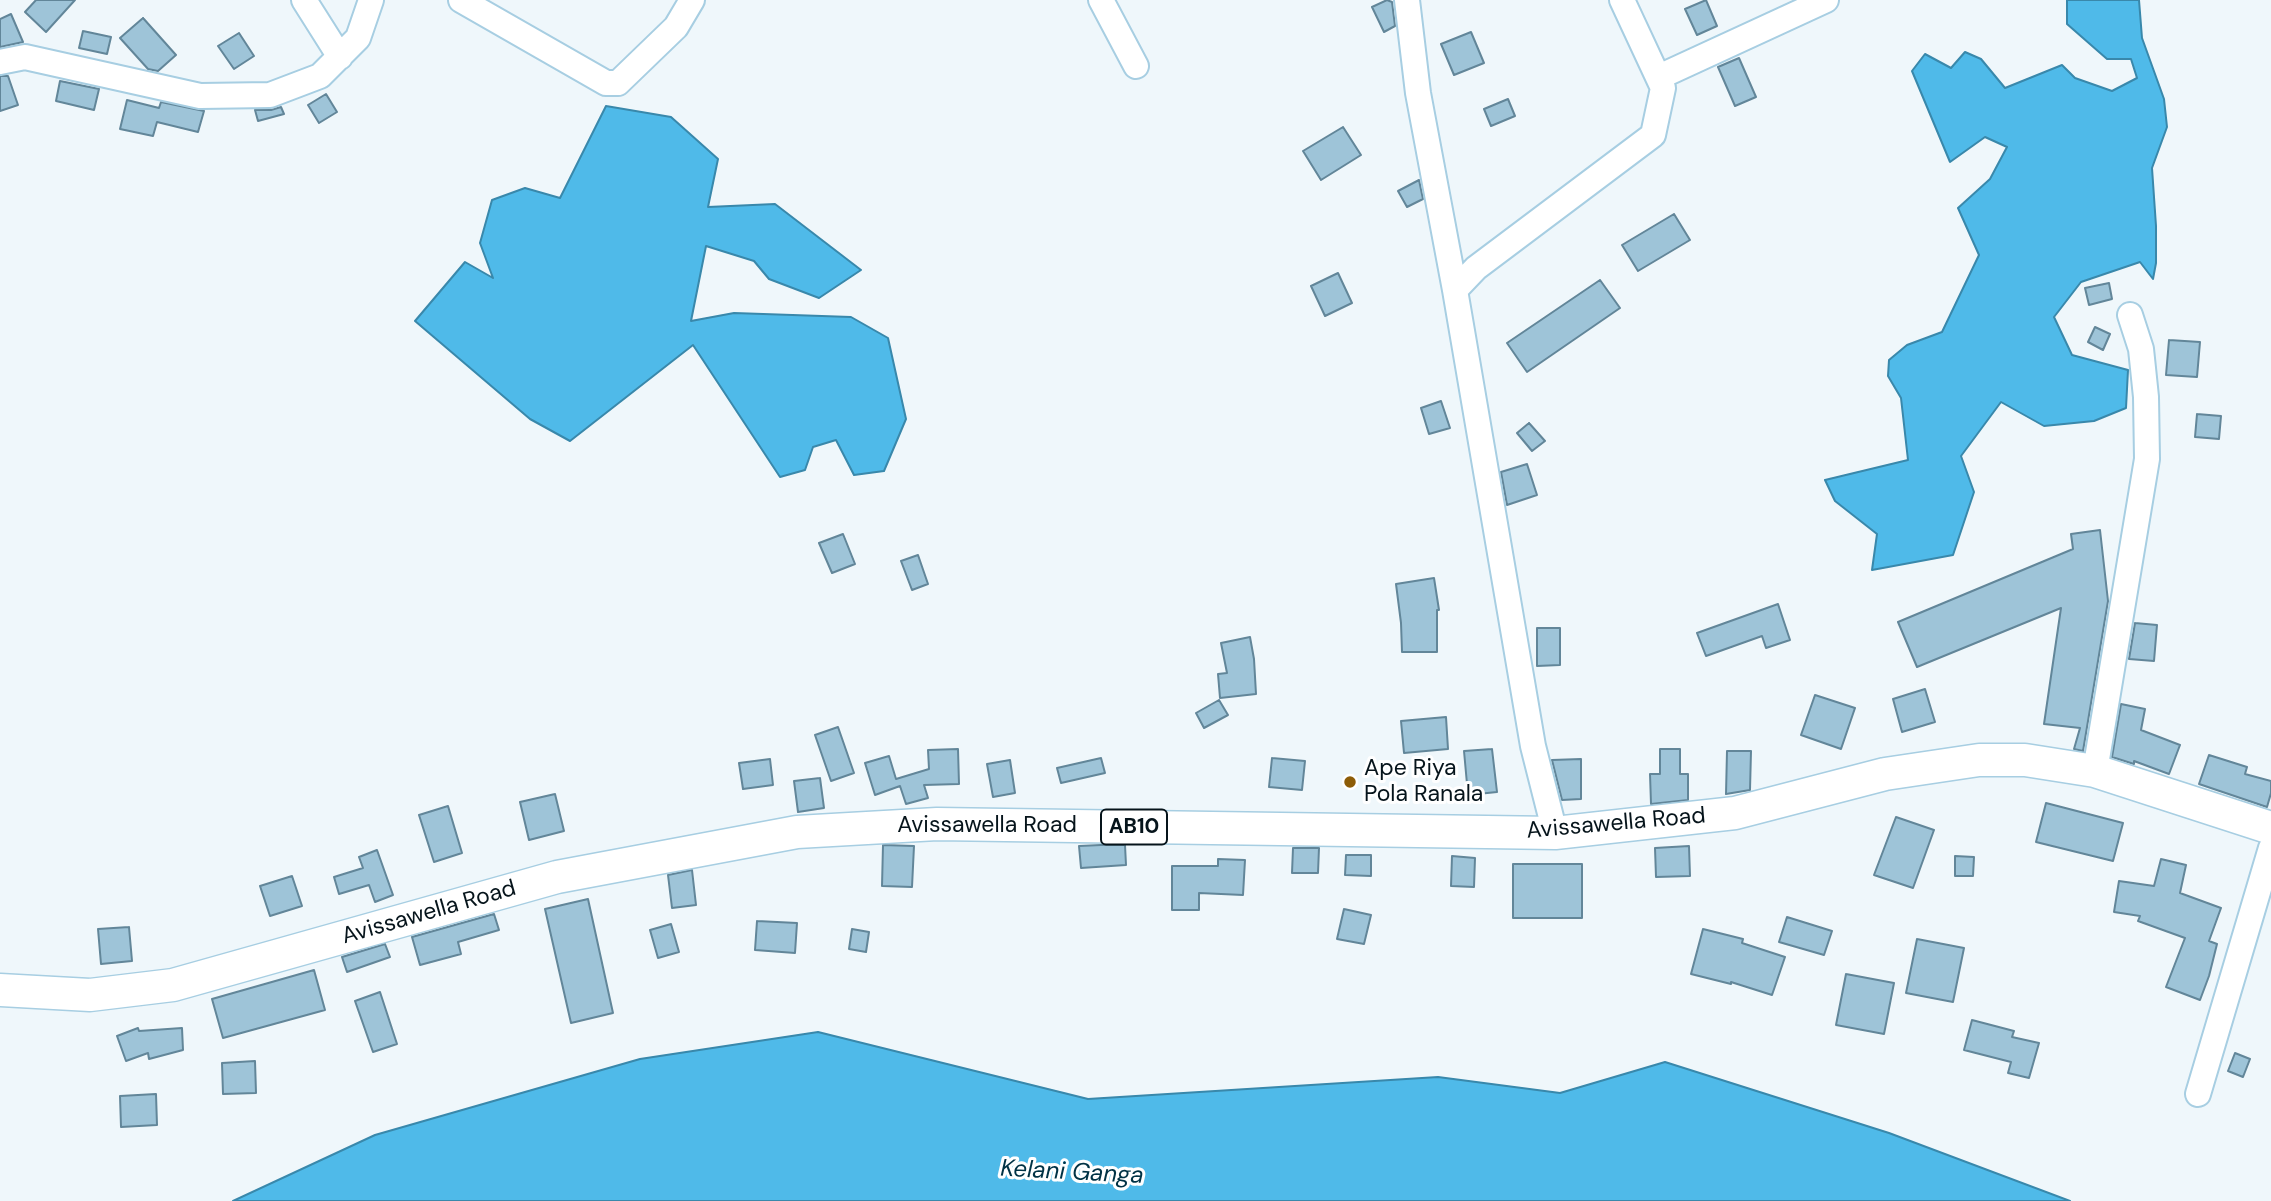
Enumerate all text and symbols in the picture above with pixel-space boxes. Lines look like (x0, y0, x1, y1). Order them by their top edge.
place label: Ape Riya Pola Ranala (1364, 755, 1483, 809)
marker: Ape Riya Pola Ranala (1342, 774, 1358, 790)
street label: Avissawella Road (1525, 802, 1707, 846)
road number: AB10 (1101, 810, 1167, 844)
street label: Avissawella Road (897, 812, 1077, 840)
street label: Avissawella Road (339, 875, 519, 951)
water label: Kelani Ganga (1000, 1155, 1144, 1191)

